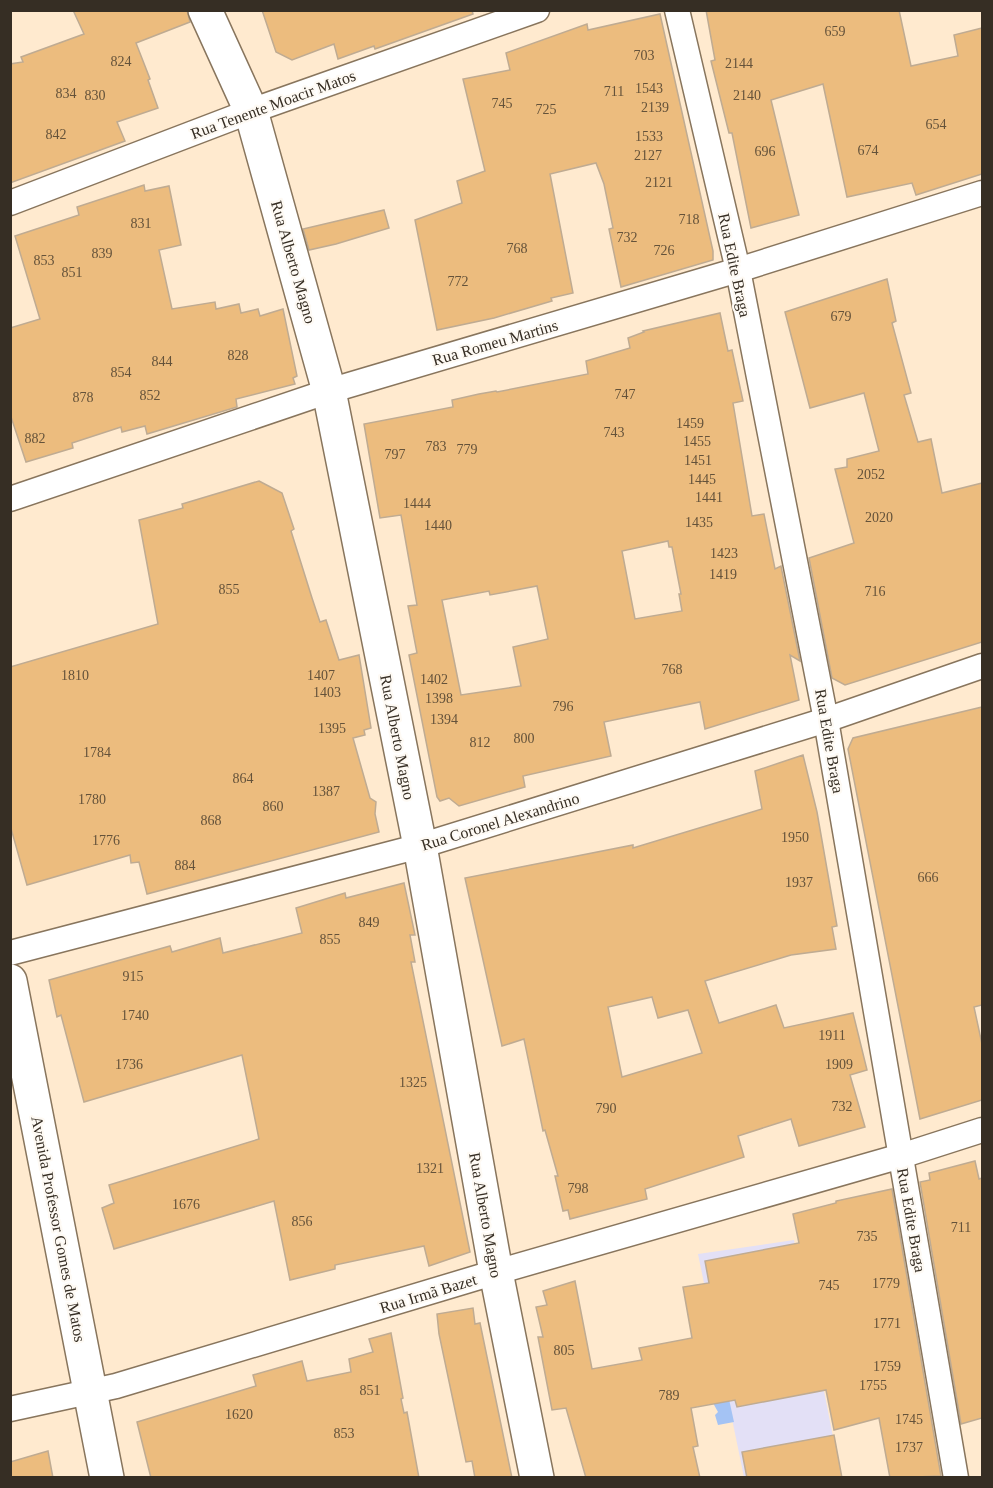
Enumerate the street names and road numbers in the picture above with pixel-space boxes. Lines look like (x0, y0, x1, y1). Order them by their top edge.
street label: Rua Tenente Moacir Matos (188, 67, 358, 142)
street label: Rua Alberto Magno (267, 199, 319, 326)
street label: Rua Edite Braga (714, 212, 754, 319)
street label: Rua Romeu Martins (430, 316, 560, 369)
street label: Rua Alberto Magno (376, 673, 418, 801)
street label: Rua Edite Braga (811, 688, 847, 795)
street label: Rua Coronel Alexandrino (419, 789, 581, 854)
street label: Avenida Professor Gomes de Matos (28, 1115, 89, 1344)
street label: Rua Alberto Magno (465, 1151, 505, 1279)
street label: Rua Edite Braga (893, 1167, 929, 1274)
street label: Rua Irmã Bazet (378, 1271, 479, 1316)

